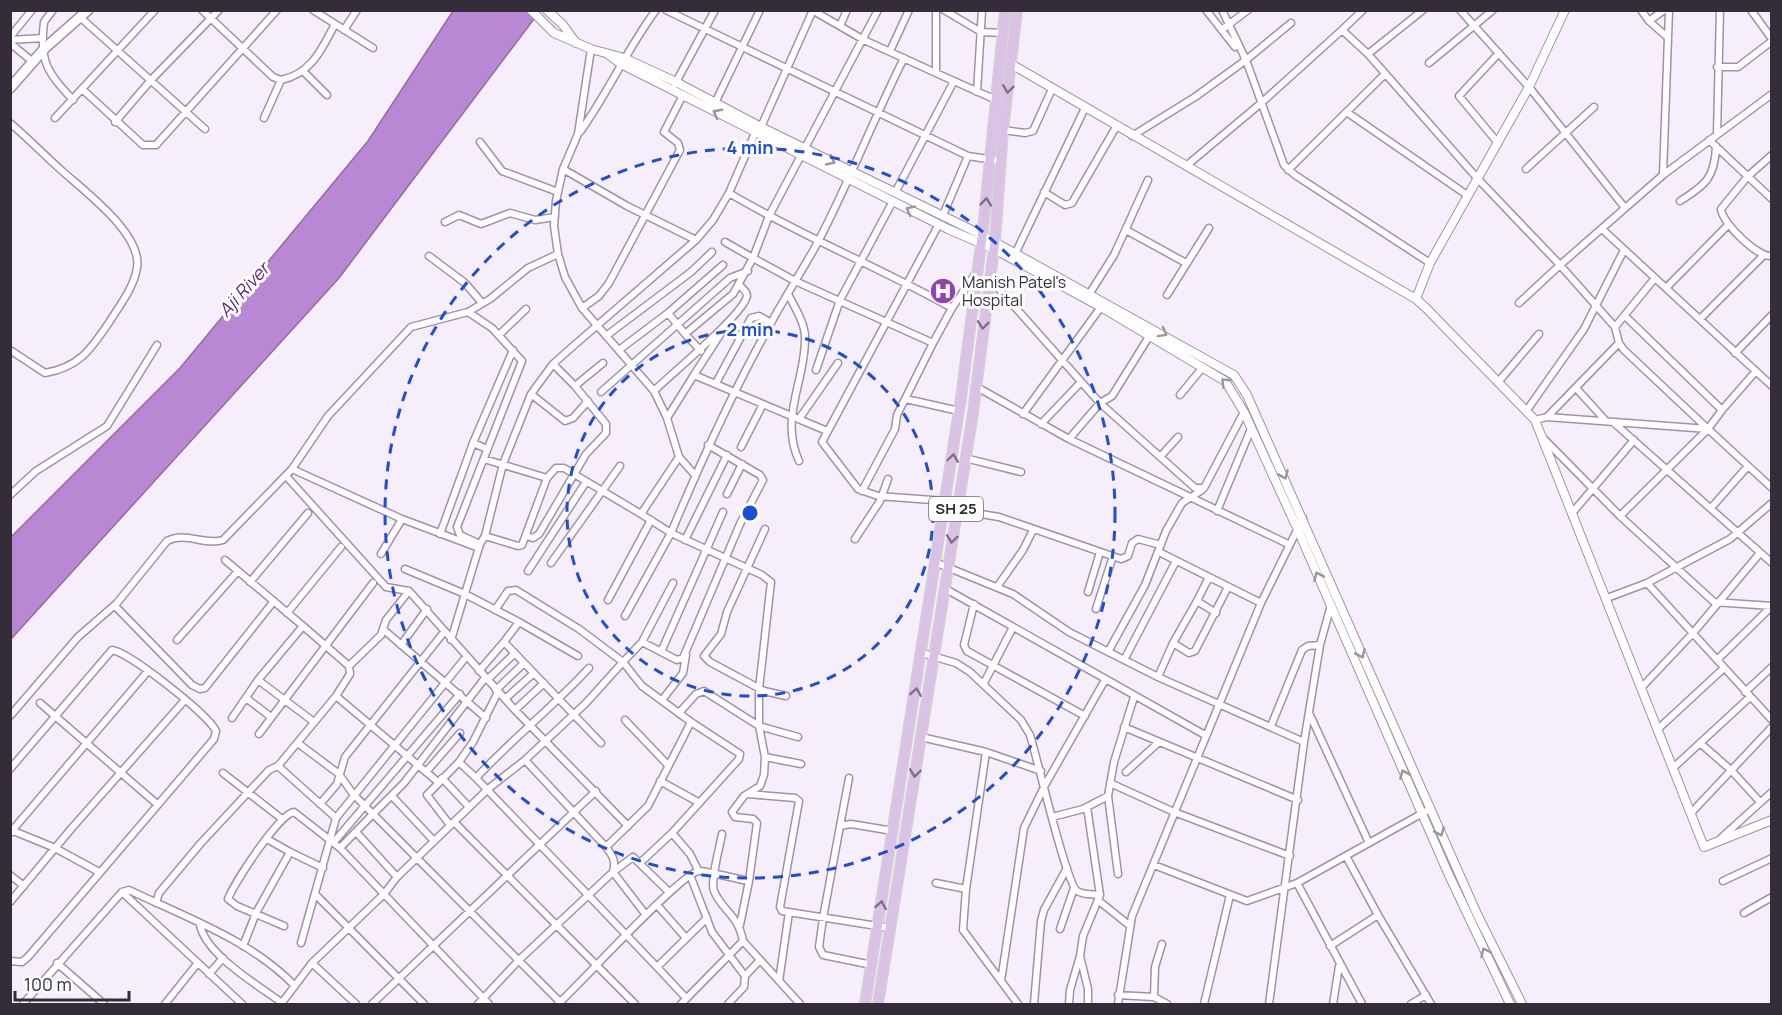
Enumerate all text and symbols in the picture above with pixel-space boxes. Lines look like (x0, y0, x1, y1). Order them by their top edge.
one-way arrow (1002, 85, 1015, 94)
one-way arrow (712, 109, 723, 120)
text: 4 min (726, 135, 774, 159)
one-way arrow (825, 154, 836, 166)
one-way arrow (979, 198, 992, 207)
one-way arrow (905, 205, 916, 217)
water label: Aji River (213, 255, 276, 322)
place label: Manish Patel's Hospital (962, 271, 1066, 311)
hospital icon: Manish Patel's Hospital (928, 276, 958, 306)
text: 2 min (727, 317, 773, 341)
one-way arrow (978, 320, 990, 330)
one-way arrow (1157, 326, 1167, 337)
one-way arrow (1221, 379, 1232, 390)
one-way arrow (946, 453, 958, 463)
one-way arrow (1276, 469, 1288, 480)
road number: SH 25 (929, 497, 983, 521)
centre of rings (740, 503, 760, 523)
one-way arrow (947, 534, 959, 543)
one-way arrow (1313, 572, 1325, 583)
one-way arrow (1354, 648, 1366, 659)
one-way arrow (909, 687, 922, 697)
one-way arrow (909, 768, 921, 777)
one-way arrow (1400, 770, 1412, 781)
one-way arrow (1433, 826, 1445, 837)
one-way arrow (875, 901, 887, 910)
one-way arrow (1481, 947, 1493, 958)
scale bar (15, 964, 129, 1002)
text: 100 m (24, 972, 72, 996)

